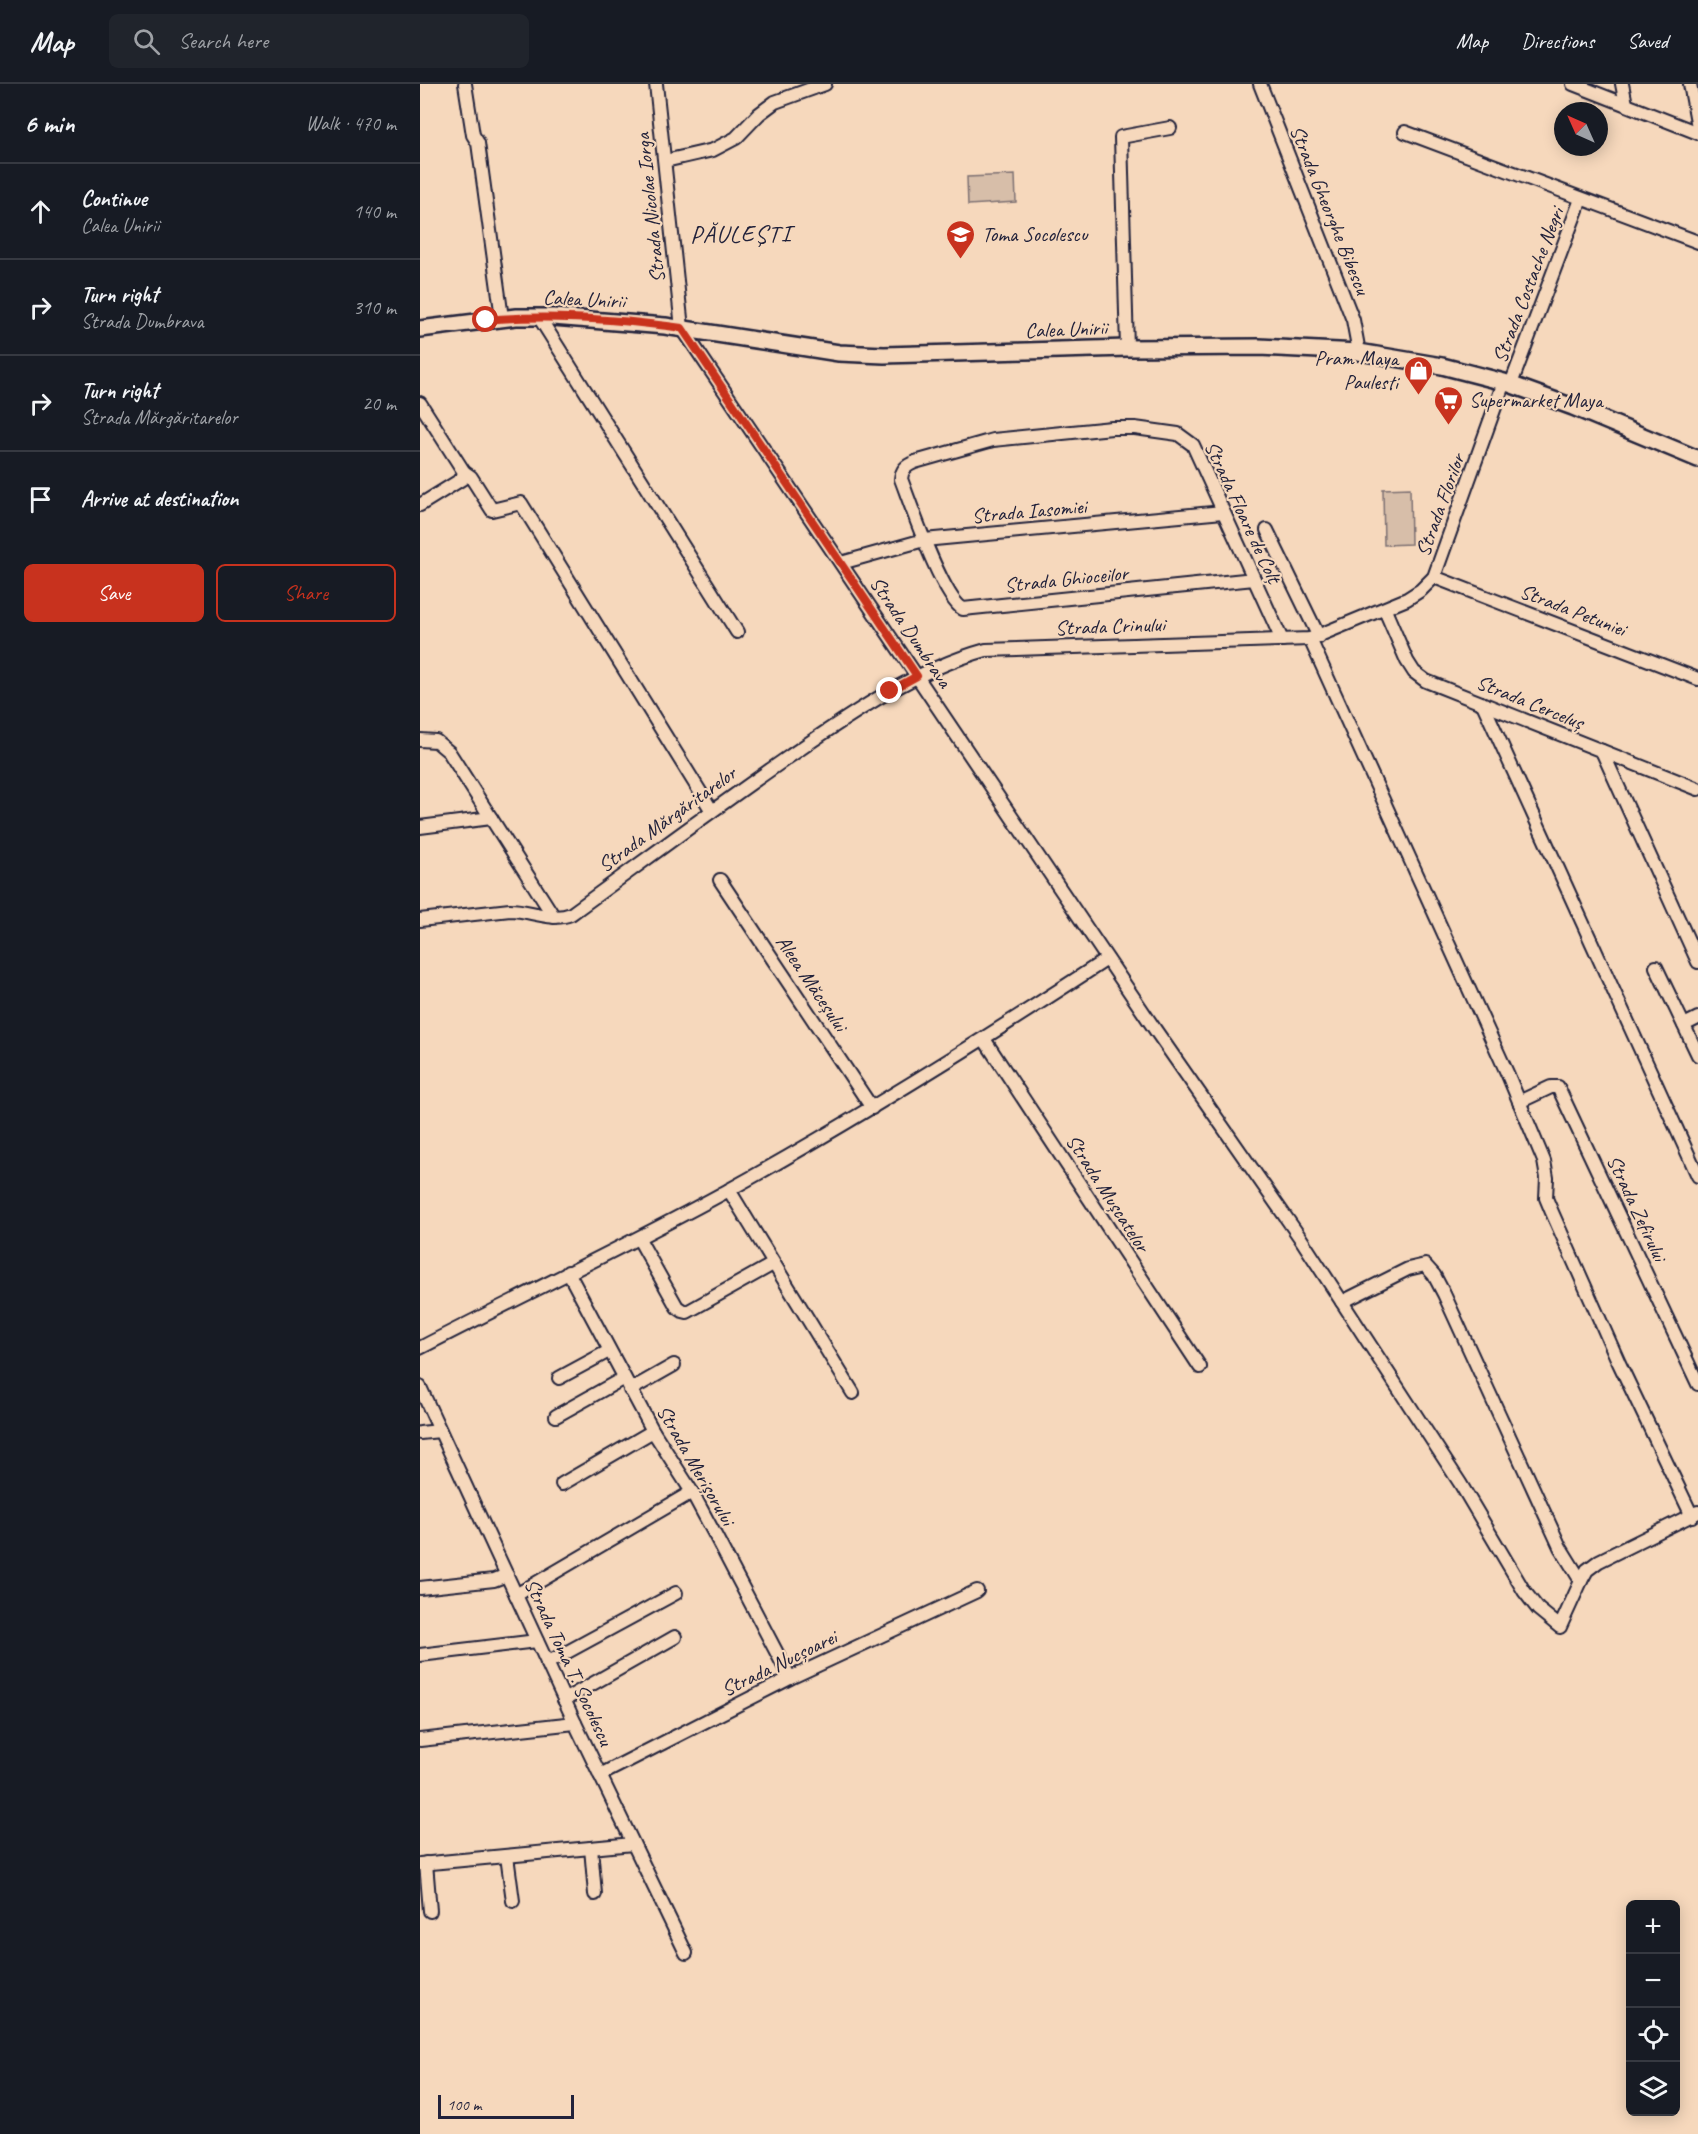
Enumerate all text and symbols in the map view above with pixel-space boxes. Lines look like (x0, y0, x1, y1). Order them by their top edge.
search box (109, 14, 529, 68)
text: Map (30, 24, 73, 59)
icon: search (130, 25, 163, 58)
text: Search here (178, 27, 268, 55)
text: Map (1456, 28, 1488, 54)
text: Directions (1521, 28, 1594, 54)
text: Saved (1627, 28, 1668, 54)
north arrow (1554, 102, 1608, 156)
text: 6 min (24, 107, 74, 140)
text: Walk · 470 m (306, 111, 396, 136)
street label: Strada Gheorghe Bibescu (1284, 122, 1376, 300)
street label: Strada Nicolae Iorga (629, 130, 671, 284)
text: Continue (81, 185, 147, 213)
icon: ahead (24, 195, 57, 228)
text: 140 m (353, 199, 396, 224)
street label: Strada Costache Negri (1486, 201, 1571, 366)
text: Calea Unirii (81, 213, 159, 238)
school or university icon: Toma Socolescu (945, 218, 977, 260)
district label: PĂULEȘTI (690, 219, 796, 249)
place label: Toma Socolescu (982, 221, 1089, 247)
text: Turn right (81, 281, 158, 309)
street label: Calea Unirii (542, 284, 629, 314)
icon: right (24, 291, 57, 324)
text: 310 m (353, 295, 396, 320)
route start (472, 306, 498, 332)
text: Strada Dumbrava (81, 309, 203, 334)
street label: Calea Unirii (1025, 314, 1111, 343)
place label: Pram Maya Paulesti (1314, 345, 1401, 395)
shop icon: Pram Maya Paulesti (1403, 354, 1435, 396)
text: Turn right (81, 377, 158, 405)
supermarket icon: Supermarket Maya (1432, 384, 1464, 426)
icon: right (24, 387, 57, 420)
place label: Supermarket Maya (1469, 387, 1605, 413)
text: 20 m (362, 391, 396, 416)
text: Strada Mărgăritarelor (81, 405, 238, 430)
street label: Strada Floare de Colț (1199, 437, 1288, 589)
street label: Strada Florilor (1409, 448, 1471, 560)
icon: arrive (24, 483, 57, 516)
text: Arrive at destination (81, 485, 238, 513)
street label: Strada Iasomiei (970, 493, 1091, 529)
street label: Strada Ghioceilor (1003, 559, 1132, 598)
button: Save (24, 564, 204, 622)
button: Share (216, 564, 396, 622)
street label: Strada Dumbrava (864, 571, 959, 694)
street label: Strada Petuniei (1516, 578, 1633, 643)
street label: Strada Crinului (1055, 611, 1168, 641)
street label: Strada Cerceluș (1473, 669, 1589, 736)
route end (876, 677, 902, 703)
street label: Strada Mărgăritarelor (593, 759, 742, 878)
street label: Aleea Măceșului (770, 930, 855, 1039)
street label: Strada Mușcatelor (1060, 1129, 1157, 1259)
street label: Strada Zefirului (1601, 1151, 1674, 1268)
street label: Strada Merișorului (651, 1400, 742, 1533)
street label: Strada Toma T. Socolescu (519, 1574, 620, 1751)
street label: Strada Nucșoarei (717, 1623, 844, 1702)
map controls (1626, 1900, 1680, 2116)
button: + (1626, 1900, 1680, 1954)
button: − (1626, 1954, 1680, 2008)
button: locate (1626, 2008, 1680, 2062)
button: layers (1626, 2062, 1680, 2116)
scale bar (438, 2092, 574, 2120)
text: 100 m (447, 2095, 481, 2115)

